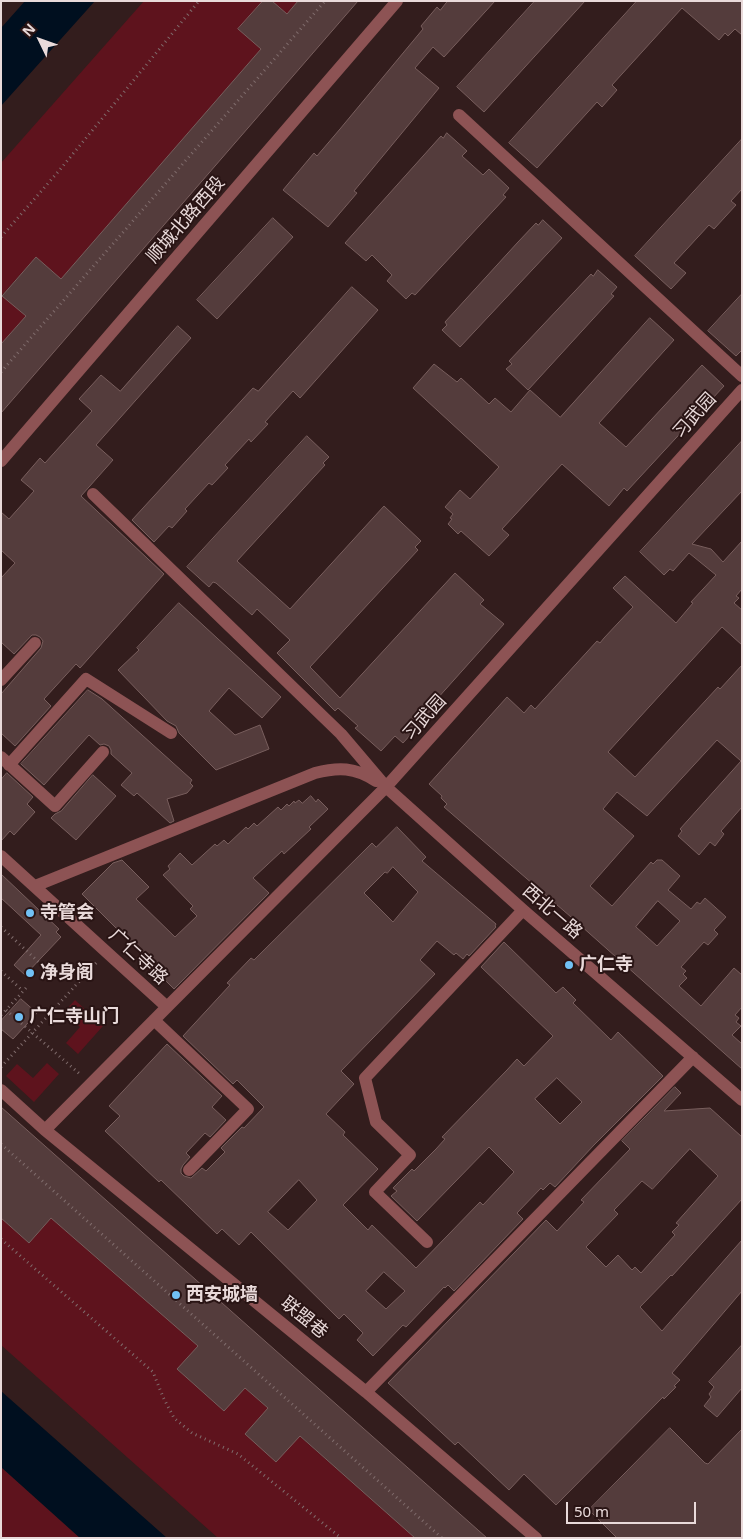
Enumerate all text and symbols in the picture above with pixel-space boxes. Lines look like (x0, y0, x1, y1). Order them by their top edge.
north arrow (15, 15, 65, 65)
text: N (18, 19, 39, 40)
street label: 顺城北路西段 (142, 172, 230, 268)
street label: 习武园 (669, 389, 721, 443)
street label: 习武园 (399, 691, 451, 745)
street label: 西北一路 (518, 880, 586, 944)
place label: 寺管会 (40, 902, 94, 924)
marker: 寺管会 (24, 907, 36, 919)
street label: 广仁寺路 (104, 925, 172, 989)
place label: 广仁寺 (579, 954, 633, 976)
marker: 广仁寺 (563, 959, 575, 971)
place label: 净身阁 (40, 962, 94, 984)
marker: 净身阁 (24, 967, 36, 979)
place label: 广仁寺山门 (29, 1006, 119, 1028)
marker: 广仁寺山门 (13, 1011, 25, 1023)
place label: 西安城墙 (186, 1284, 258, 1306)
marker: 西安城墙 (170, 1289, 182, 1301)
street label: 联盟巷 (276, 1293, 332, 1343)
scale bar (568, 1492, 698, 1524)
text: 50 m (574, 1501, 609, 1521)

